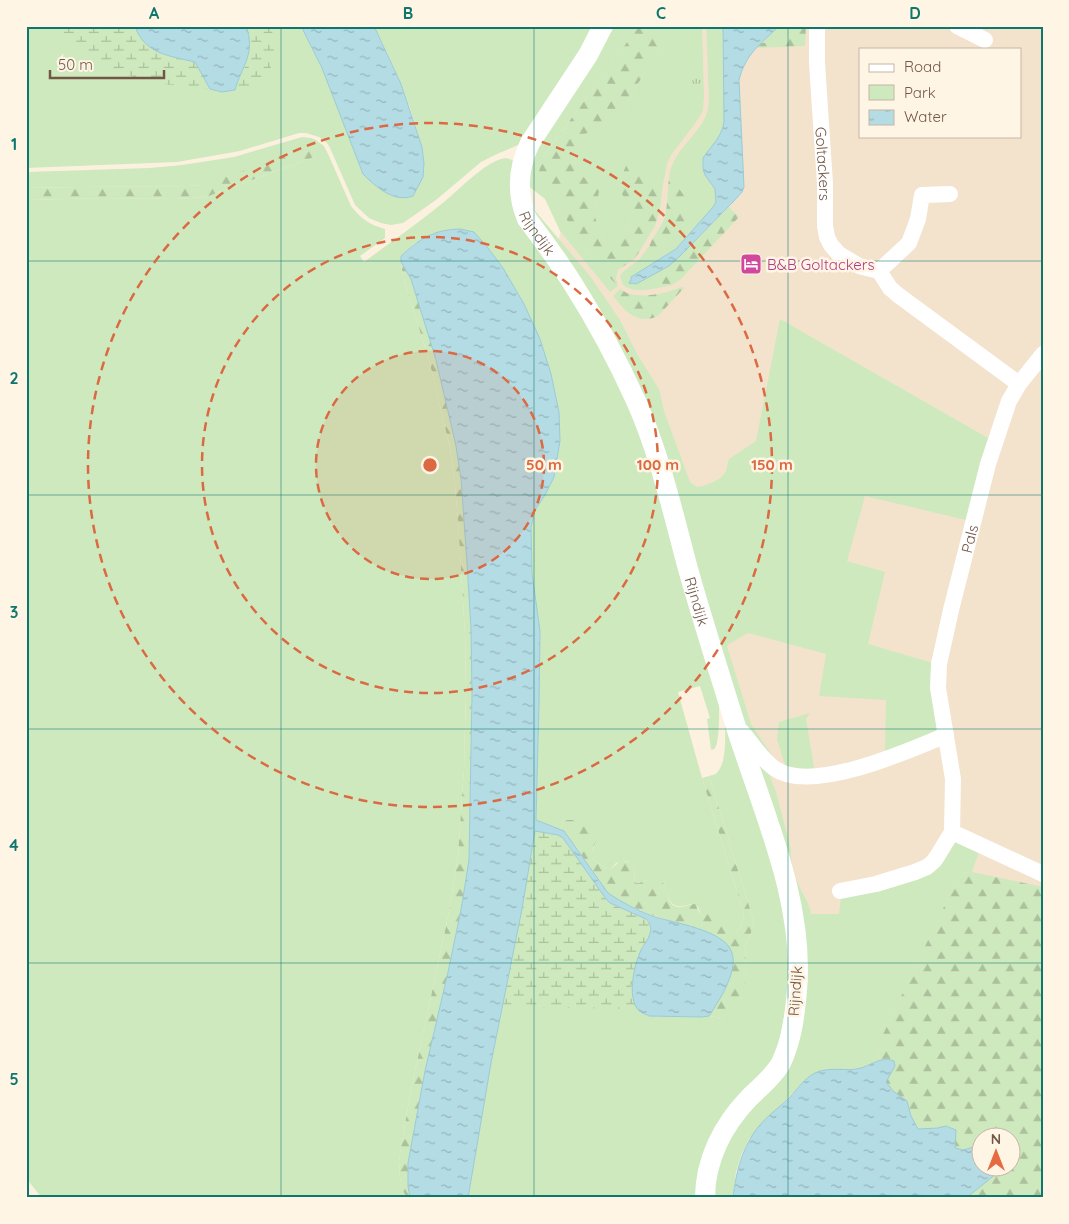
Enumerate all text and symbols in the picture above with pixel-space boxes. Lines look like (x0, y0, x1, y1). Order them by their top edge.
text: A (149, 3, 160, 23)
text: B (403, 3, 413, 23)
text: C (656, 3, 666, 23)
text: D (909, 3, 921, 23)
scale bar (50, 48, 164, 80)
legend (859, 48, 1022, 138)
text: 50 m (58, 55, 93, 74)
text: Road (904, 57, 941, 76)
text: Park (904, 83, 936, 102)
text: Water (904, 107, 947, 126)
street label: Goltackers (812, 126, 835, 201)
text: 1 (11, 134, 17, 154)
street label: Rijndijk (515, 208, 560, 259)
hotel icon: B&B Goltackers (739, 252, 763, 276)
place label: B&B Goltackers (767, 255, 875, 274)
text: 2 (9, 368, 19, 388)
text: 50 m (526, 455, 562, 474)
text: 100 m (637, 455, 679, 474)
text: 150 m (751, 455, 793, 474)
centre of rings (421, 456, 439, 474)
street label: Pals (956, 523, 982, 555)
street label: Rijndijk (681, 575, 714, 628)
text: 3 (10, 602, 18, 622)
text: 4 (9, 835, 19, 855)
street label: Rijndijk (784, 965, 806, 1017)
text: 5 (9, 1069, 19, 1089)
north arrow (972, 1126, 1022, 1176)
text: N (991, 1130, 1001, 1148)

